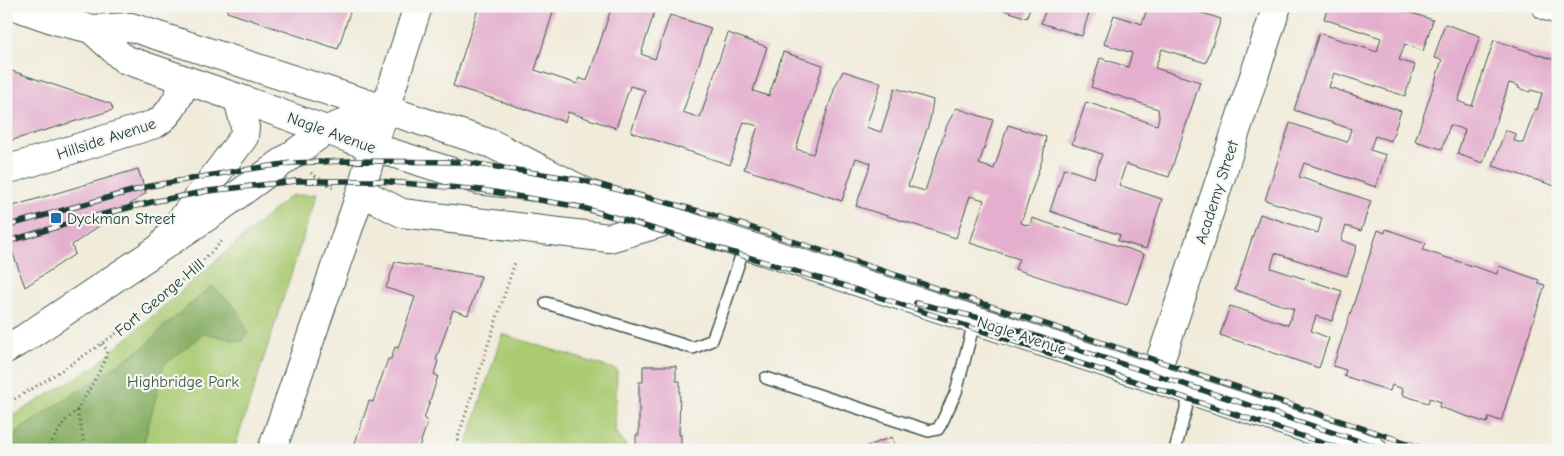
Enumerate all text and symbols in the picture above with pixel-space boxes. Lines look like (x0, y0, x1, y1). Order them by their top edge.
street label: Nagle Avenue (285, 109, 378, 157)
street label: Hillside Avenue (55, 114, 158, 163)
street label: Academy Street (1192, 138, 1242, 246)
place label: Dyckman Street (67, 210, 176, 228)
marker: Dyckman Street (49, 211, 63, 225)
street label: Fort George Hill (111, 255, 208, 340)
street label: Nagle Avenue (975, 313, 1069, 359)
park label: Highbridge Park (127, 373, 239, 391)

